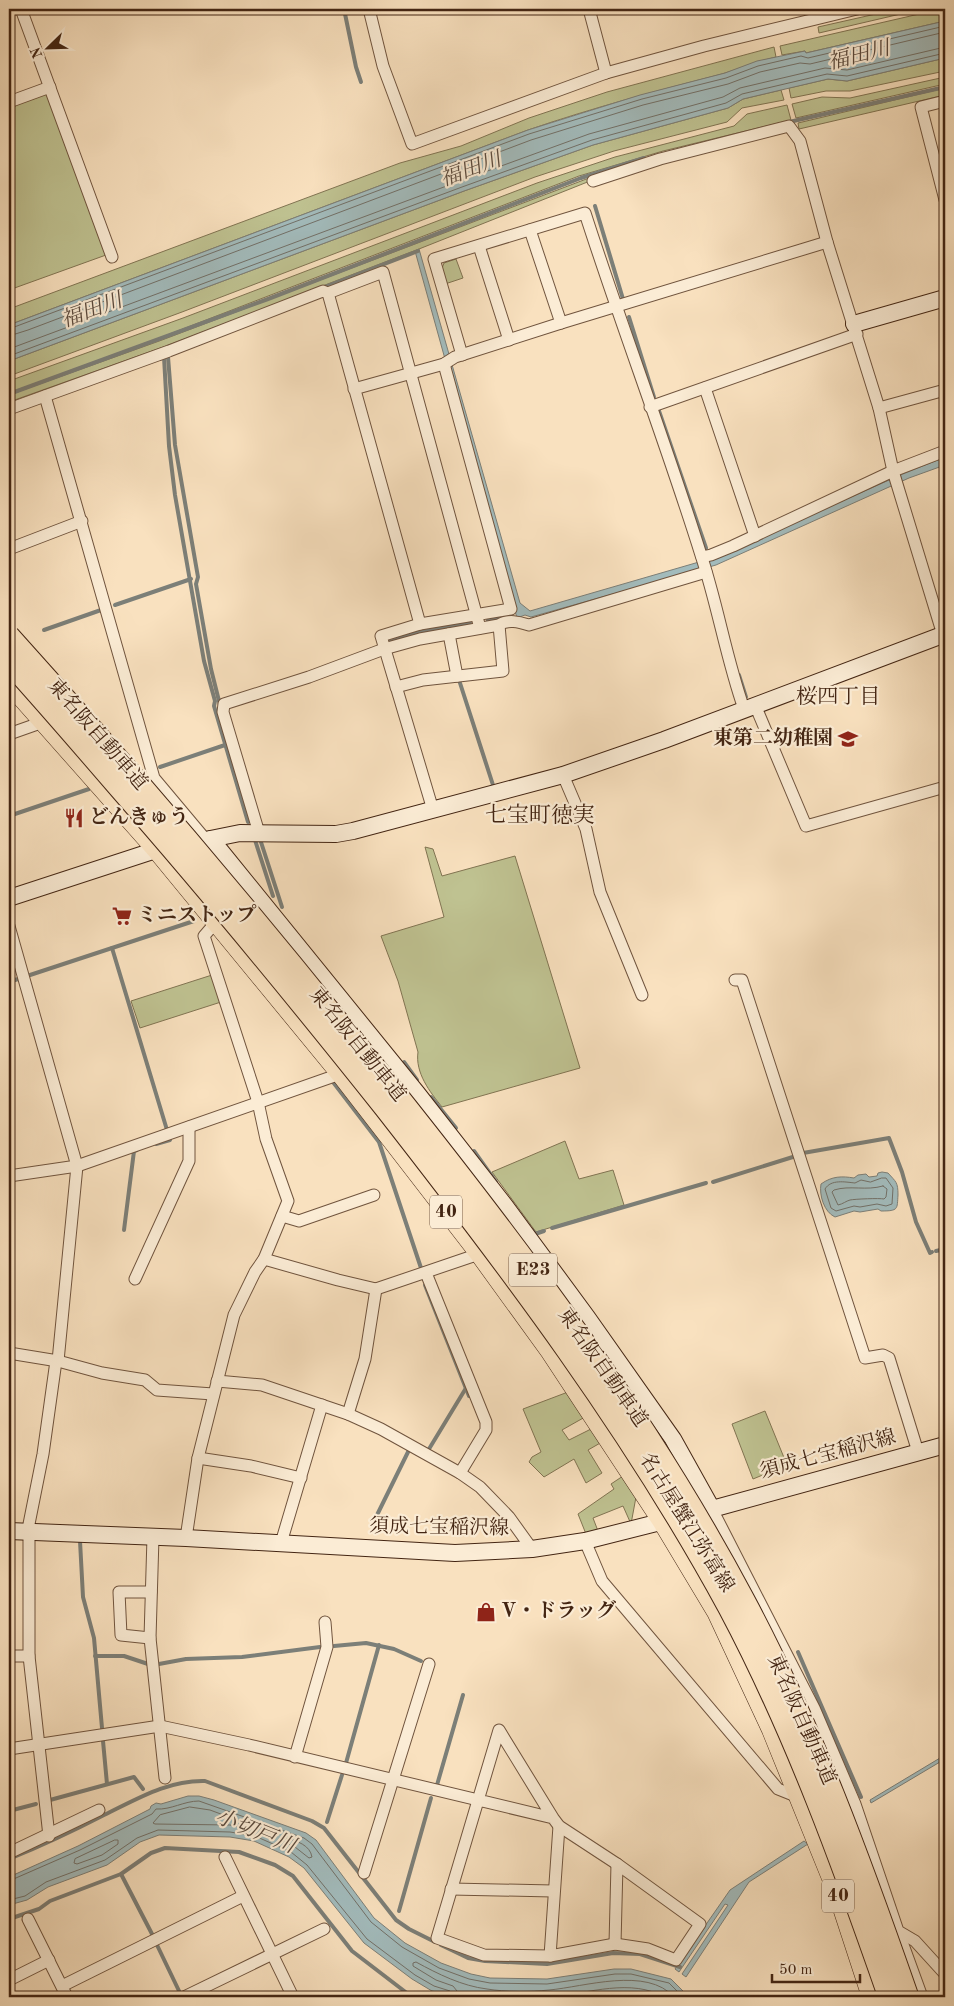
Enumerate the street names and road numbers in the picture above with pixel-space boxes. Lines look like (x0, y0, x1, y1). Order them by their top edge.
street label: 東名阪自動車道 (44, 674, 152, 794)
street label: 東名阪自動車道 (305, 983, 410, 1106)
road number: 40 (430, 1196, 462, 1228)
road number: E23 (509, 1254, 557, 1286)
street label: 東名阪自動車道 (554, 1304, 652, 1431)
street label: 須成七宝稲沢線 (757, 1425, 898, 1483)
street label: 名古屋蟹江弥富線 (635, 1449, 739, 1596)
street label: 須成七宝稲沢線 (369, 1515, 509, 1539)
street label: 東名阪自動車道 (763, 1651, 840, 1788)
road number: 40 (822, 1880, 854, 1912)

